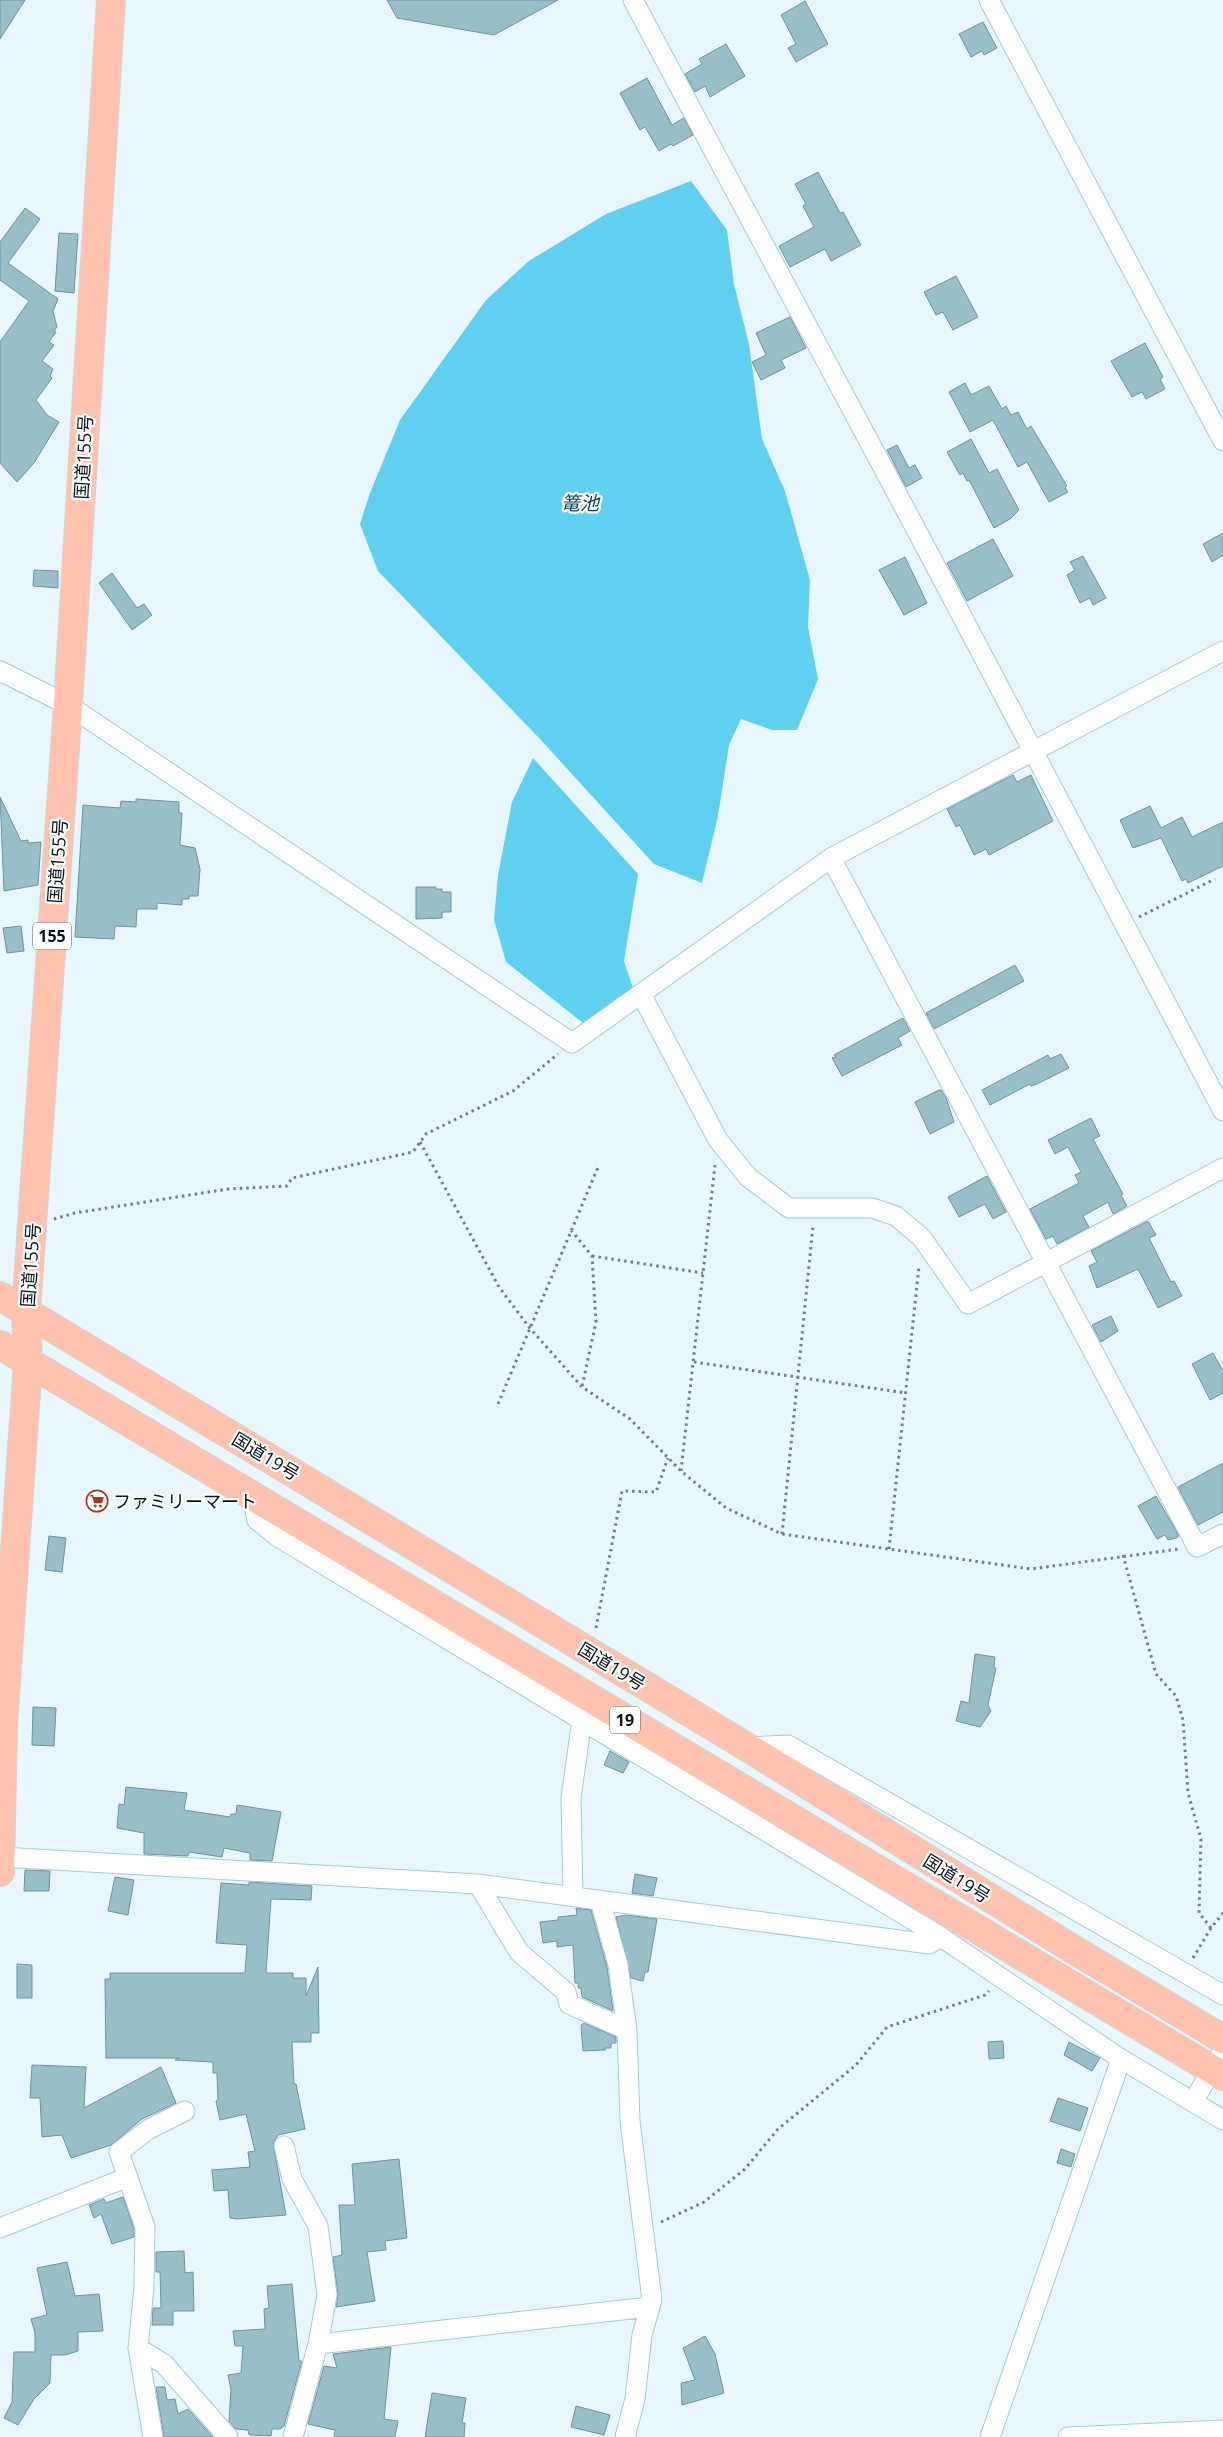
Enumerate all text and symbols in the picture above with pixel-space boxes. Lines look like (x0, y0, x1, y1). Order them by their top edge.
street label: 国道155号 (69, 414, 97, 500)
water label: 篭池 (561, 490, 601, 516)
street label: 国道155号 (42, 818, 72, 904)
road number: 155 (33, 922, 71, 949)
street label: 国道155号 (15, 1222, 45, 1308)
street label: 国道19号 (228, 1427, 304, 1485)
supermarket icon: ファミリーマート (85, 1489, 109, 1513)
place label: ファミリーマート (113, 1489, 257, 1513)
street label: 国道19号 (574, 1637, 650, 1695)
road number: 19 (610, 1706, 640, 1734)
street label: 国道19号 (919, 1848, 995, 1908)

